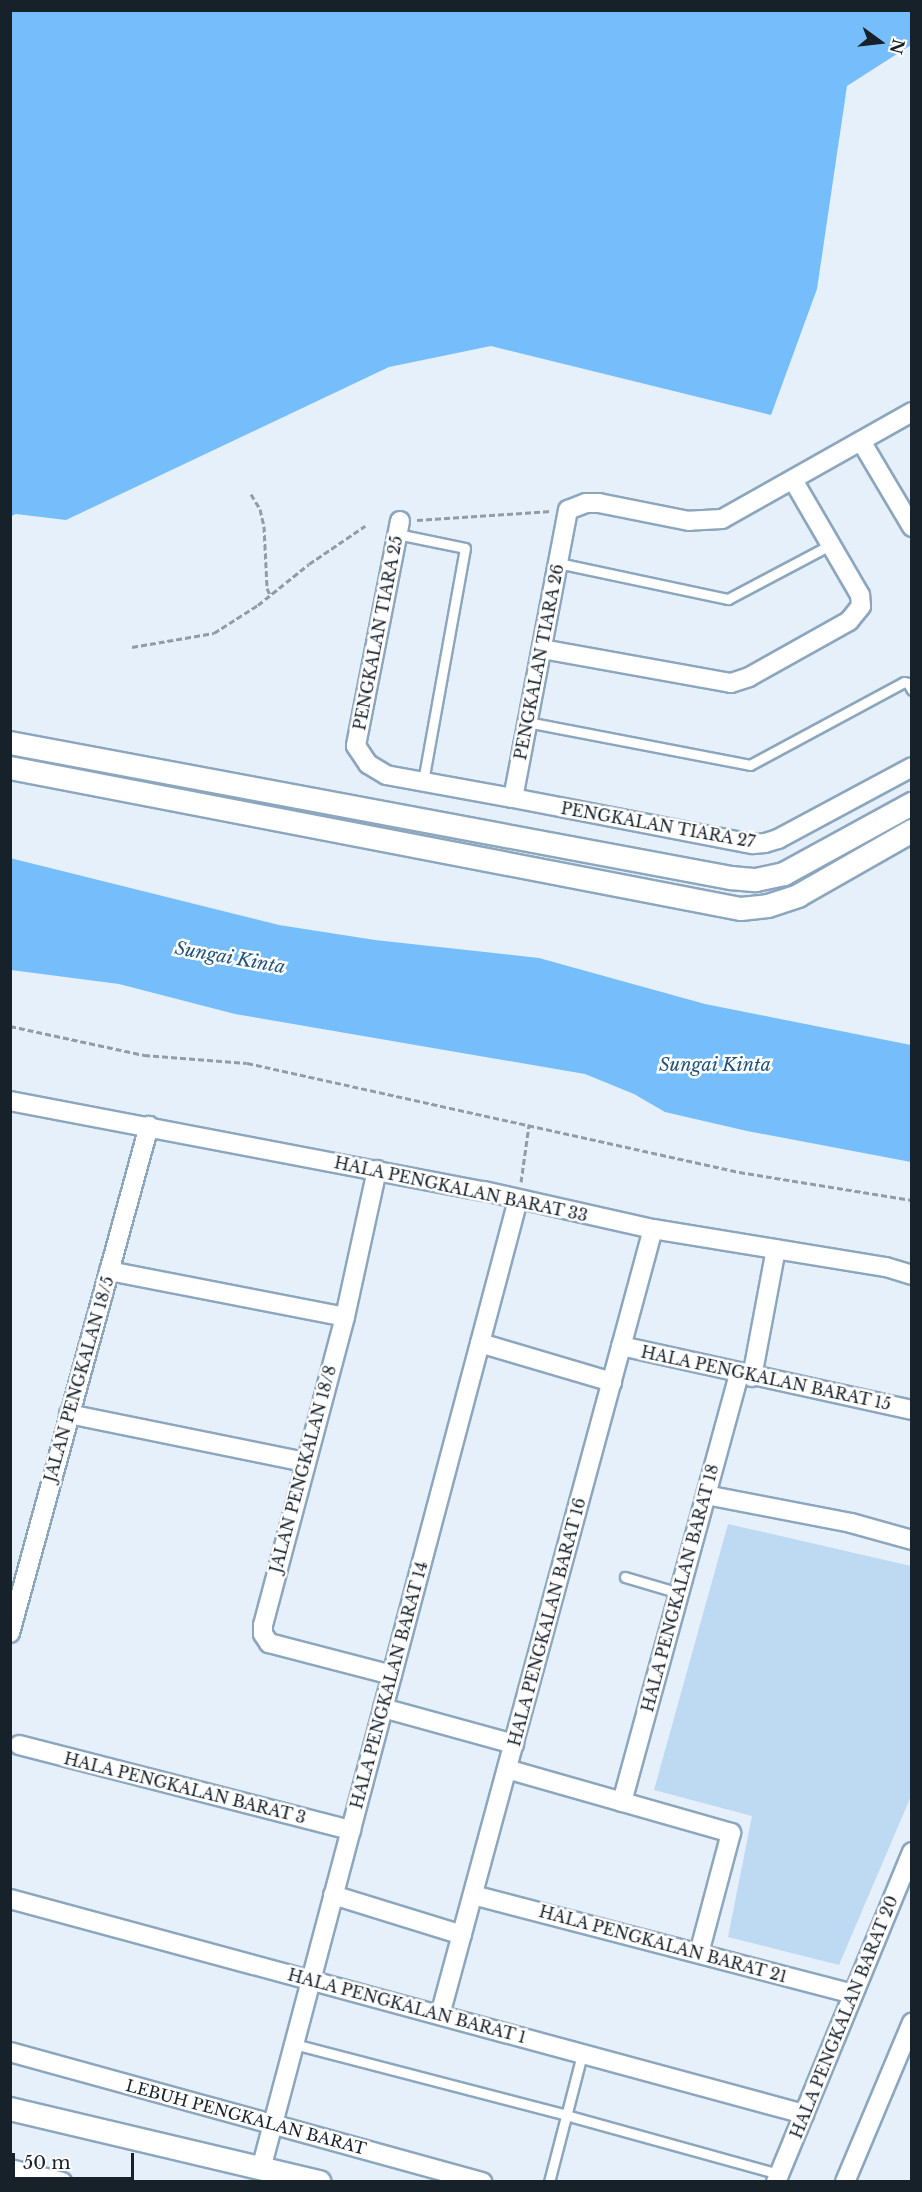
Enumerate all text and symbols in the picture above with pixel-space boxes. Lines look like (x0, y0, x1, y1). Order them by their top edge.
north arrow (850, 12, 910, 72)
text: N (886, 37, 909, 57)
street label: PENGKALAN TIARA 25 (350, 534, 406, 732)
street label: PENGKALAN TIARA 26 (510, 562, 568, 762)
street label: PENGKALAN TIARA 27 (559, 798, 757, 852)
water label: Sungai Kinta (173, 938, 287, 978)
water label: Sungai Kinta (659, 1054, 771, 1076)
street label: HALA PENGKALAN BARAT 33 (332, 1153, 590, 1225)
street label: JALAN PENGKALAN 18/5 (40, 1274, 118, 1484)
street label: HALA PENGKALAN BARAT 15 (639, 1342, 893, 1414)
street label: JALAN PENGKALAN 18/8 (266, 1363, 340, 1575)
street label: HALA PENGKALAN BARAT 18 (637, 1461, 723, 1715)
street label: HALA PENGKALAN BARAT 16 (504, 1495, 590, 1749)
street label: HALA PENGKALAN BARAT 14 (347, 1559, 431, 1811)
street label: HALA PENGKALAN BARAT 3 (61, 1748, 309, 1828)
street label: HALA PENGKALAN BARAT 20 (786, 1892, 902, 2142)
street label: HALA PENGKALAN BARAT 21 (536, 1901, 790, 1987)
street label: HALA PENGKALAN BARAT 1 (285, 1965, 529, 2047)
street label: LEBUH PENGKALAN BARAT (124, 2076, 368, 2158)
scale bar (15, 2141, 136, 2179)
text: 50 m (23, 2152, 71, 2174)

